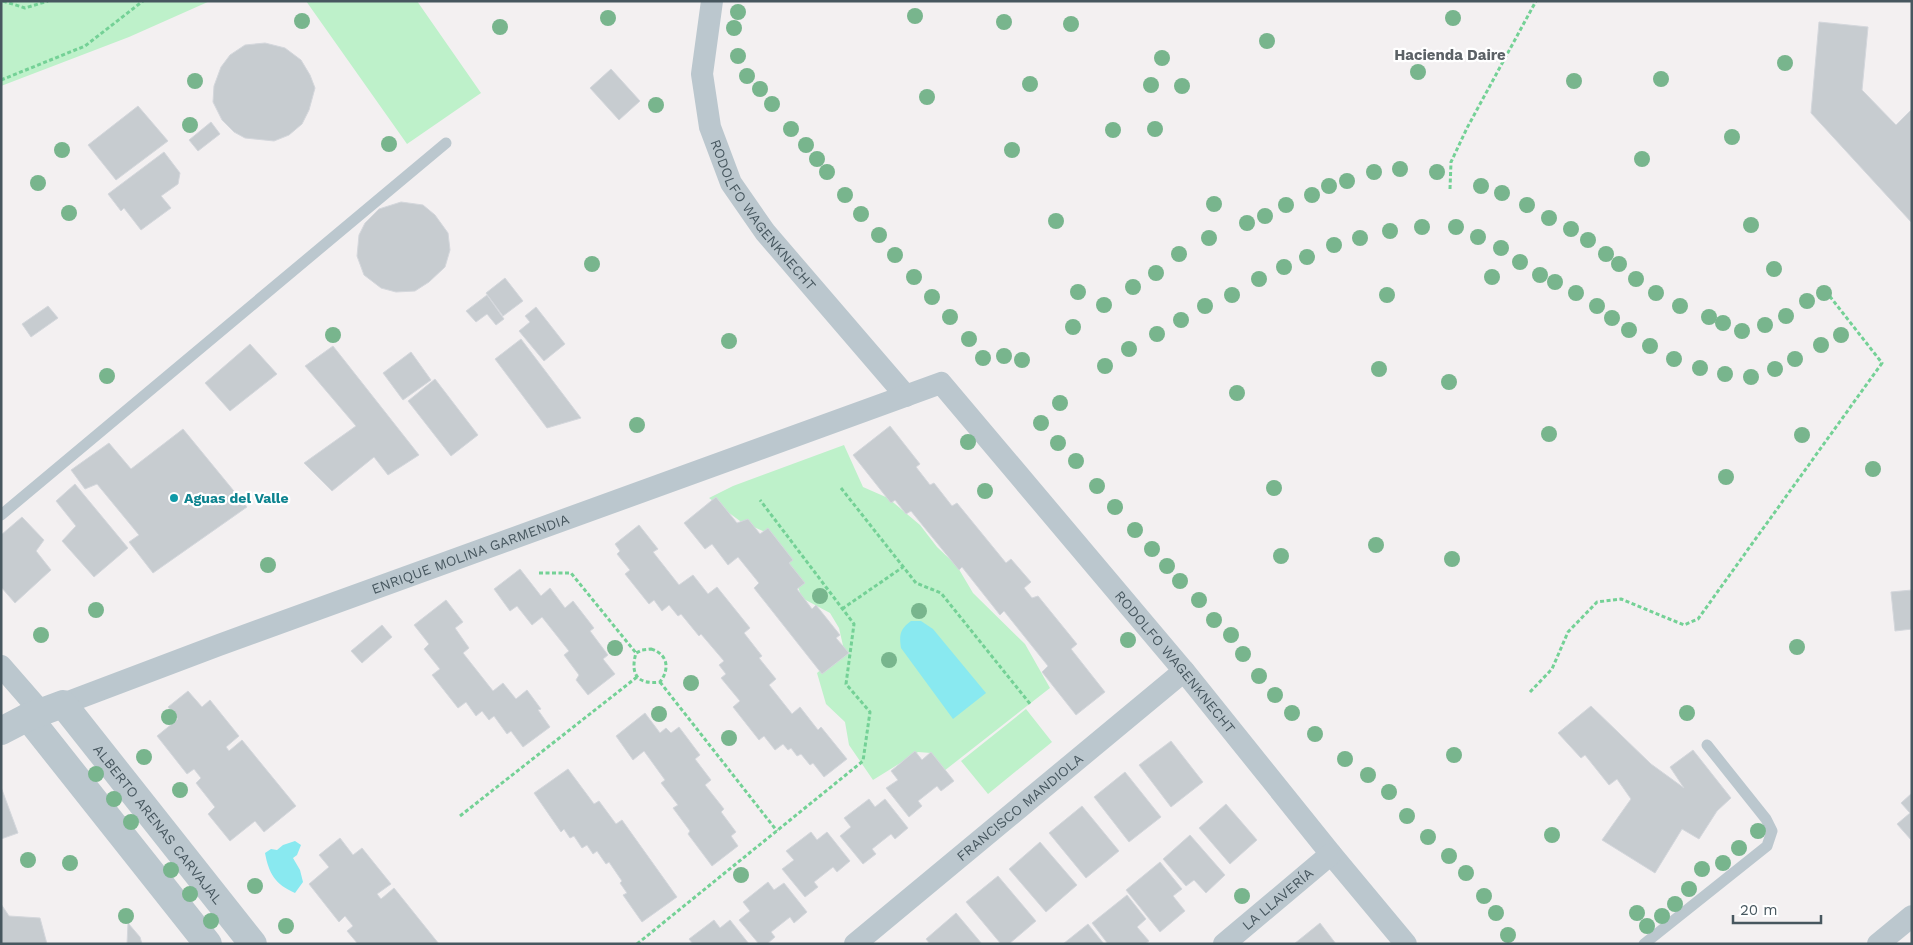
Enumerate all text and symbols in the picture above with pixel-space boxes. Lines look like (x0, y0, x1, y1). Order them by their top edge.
district label: Hacienda Daire (1394, 46, 1506, 64)
street label: RODOLFO WAGENKNECHT (707, 137, 820, 294)
place label: Aguas del Valle (184, 490, 289, 506)
marker: Aguas del Valle (168, 492, 180, 504)
street label: ENRIQUE MOLINA GARMENDIA (369, 511, 571, 597)
street label: RODOLFO WAGENKNECHT (1112, 587, 1239, 737)
street label: ALBERTO ARENAS CARVAJAL (90, 741, 226, 907)
street label: FRANCISCO MANDIOLA (953, 750, 1086, 864)
street label: LA LLAVERÍA (1239, 865, 1316, 933)
scale bar (1733, 892, 1820, 924)
text: 20 m (1740, 901, 1778, 919)

